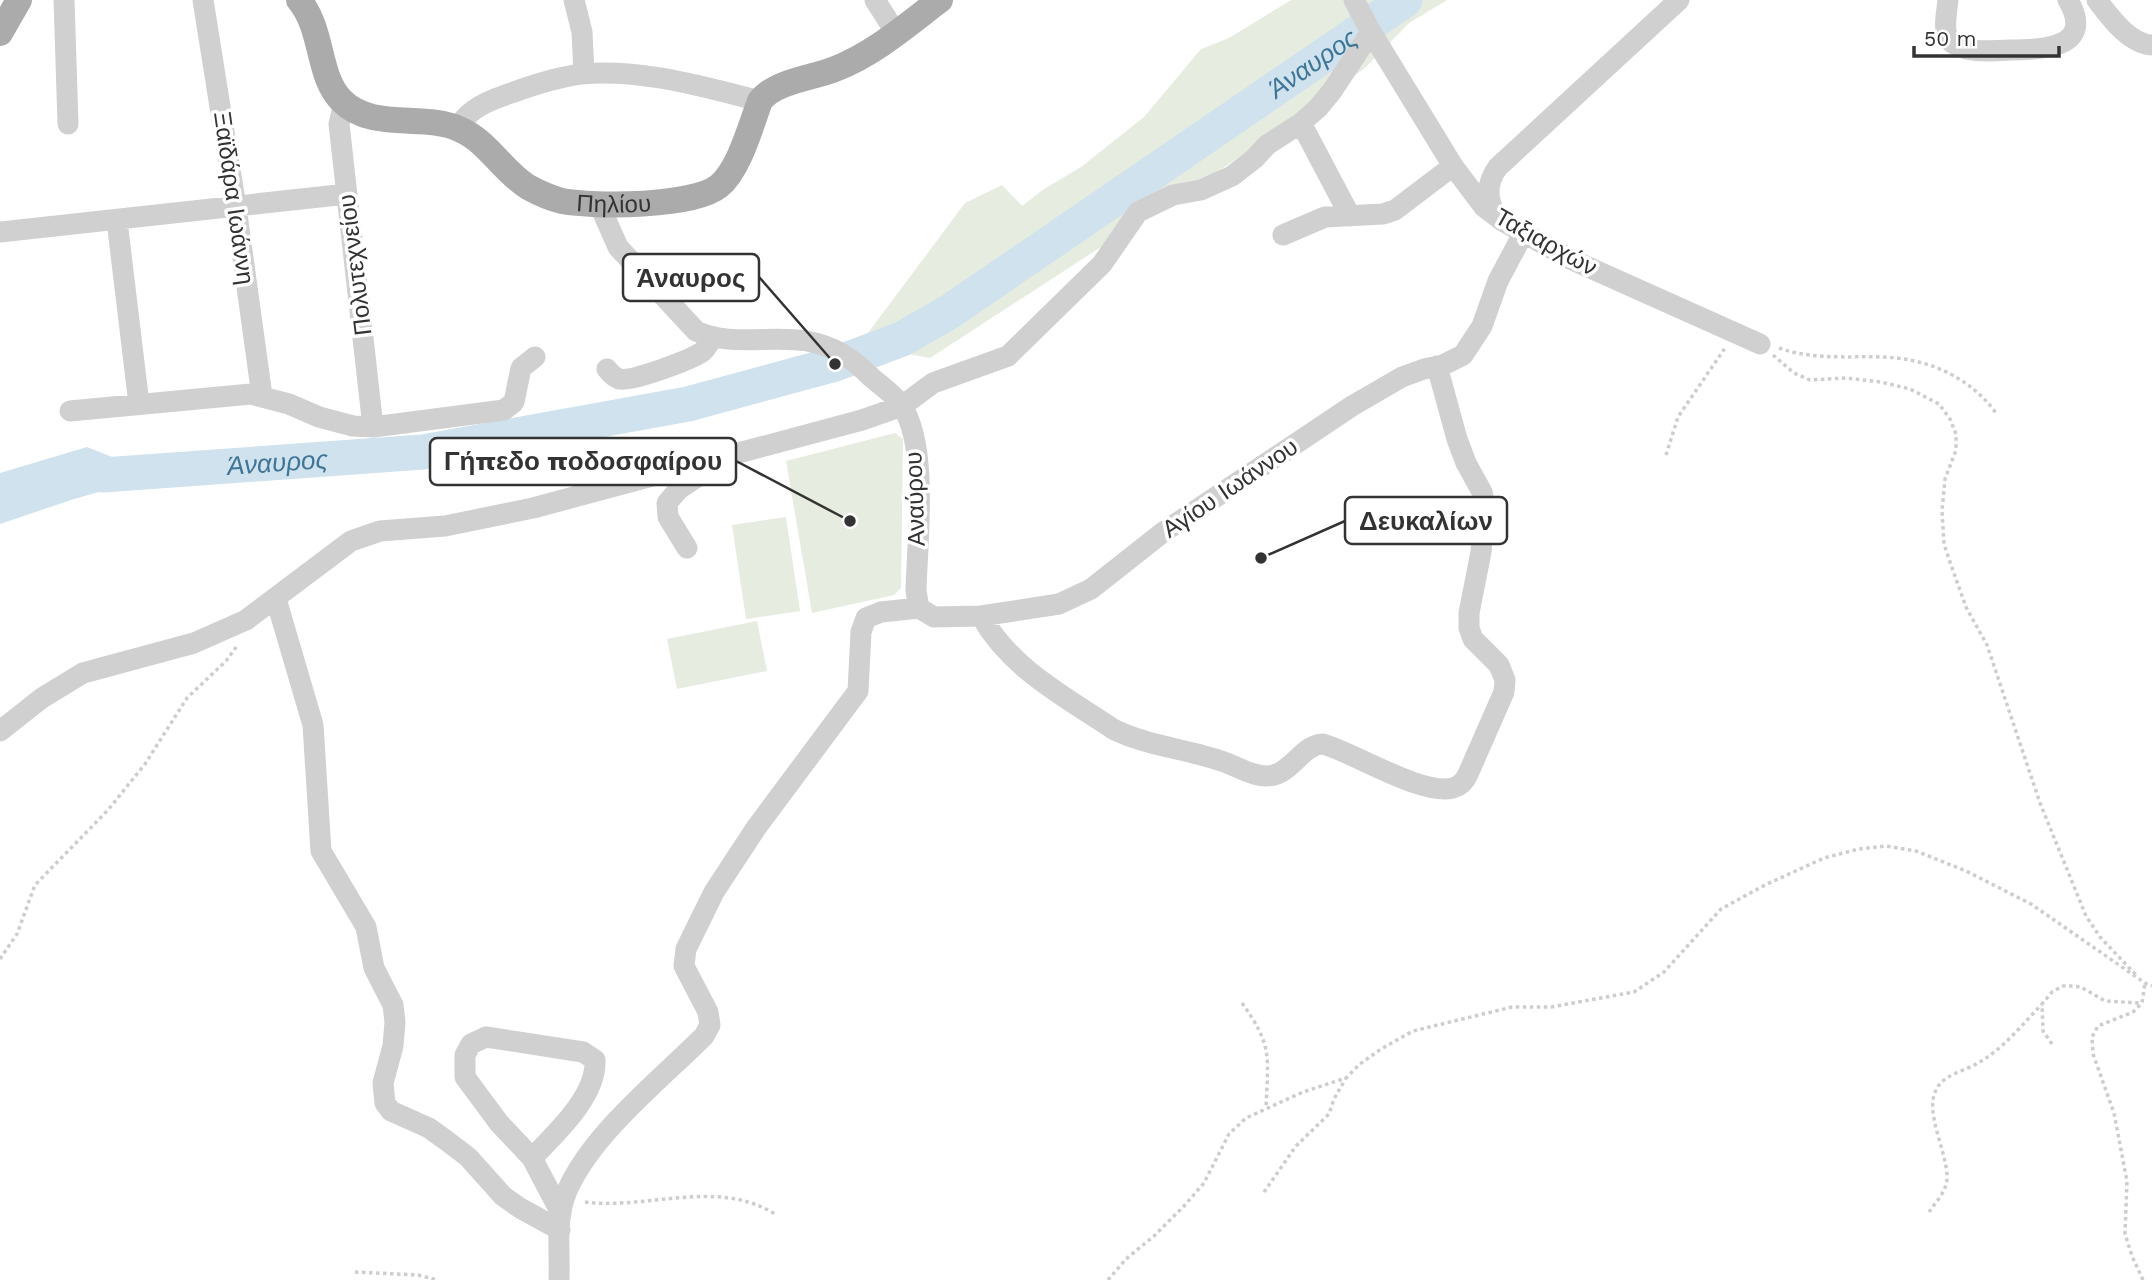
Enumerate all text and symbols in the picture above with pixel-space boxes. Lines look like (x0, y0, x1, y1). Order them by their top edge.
scale bar (1914, 14, 2059, 58)
water label: Άναυρος (1261, 22, 1363, 105)
text: 50 m (1924, 26, 1976, 51)
street label: Ξαϊδάρα Ιωάννη (208, 110, 260, 286)
street label: Πηλίου (576, 189, 652, 218)
street label: Πολυτεχνείου (332, 193, 378, 337)
street label: Ταξιαρχών (1490, 203, 1602, 281)
callout: Άναυρος (623, 254, 759, 301)
text: Άναυρος (637, 263, 745, 293)
street label: Αγίου Ιωάννου (1157, 432, 1303, 544)
callout: Γήπεδο ποδοσφαίρου (430, 438, 736, 485)
water label: Άναυρος (224, 444, 329, 481)
text: Γήπεδο ποδοσφαίρου (444, 446, 722, 476)
street label: Αναύρου (899, 451, 931, 547)
callout: Δευκαλίων (1345, 497, 1507, 544)
text: Δευκαλίων (1359, 506, 1493, 536)

